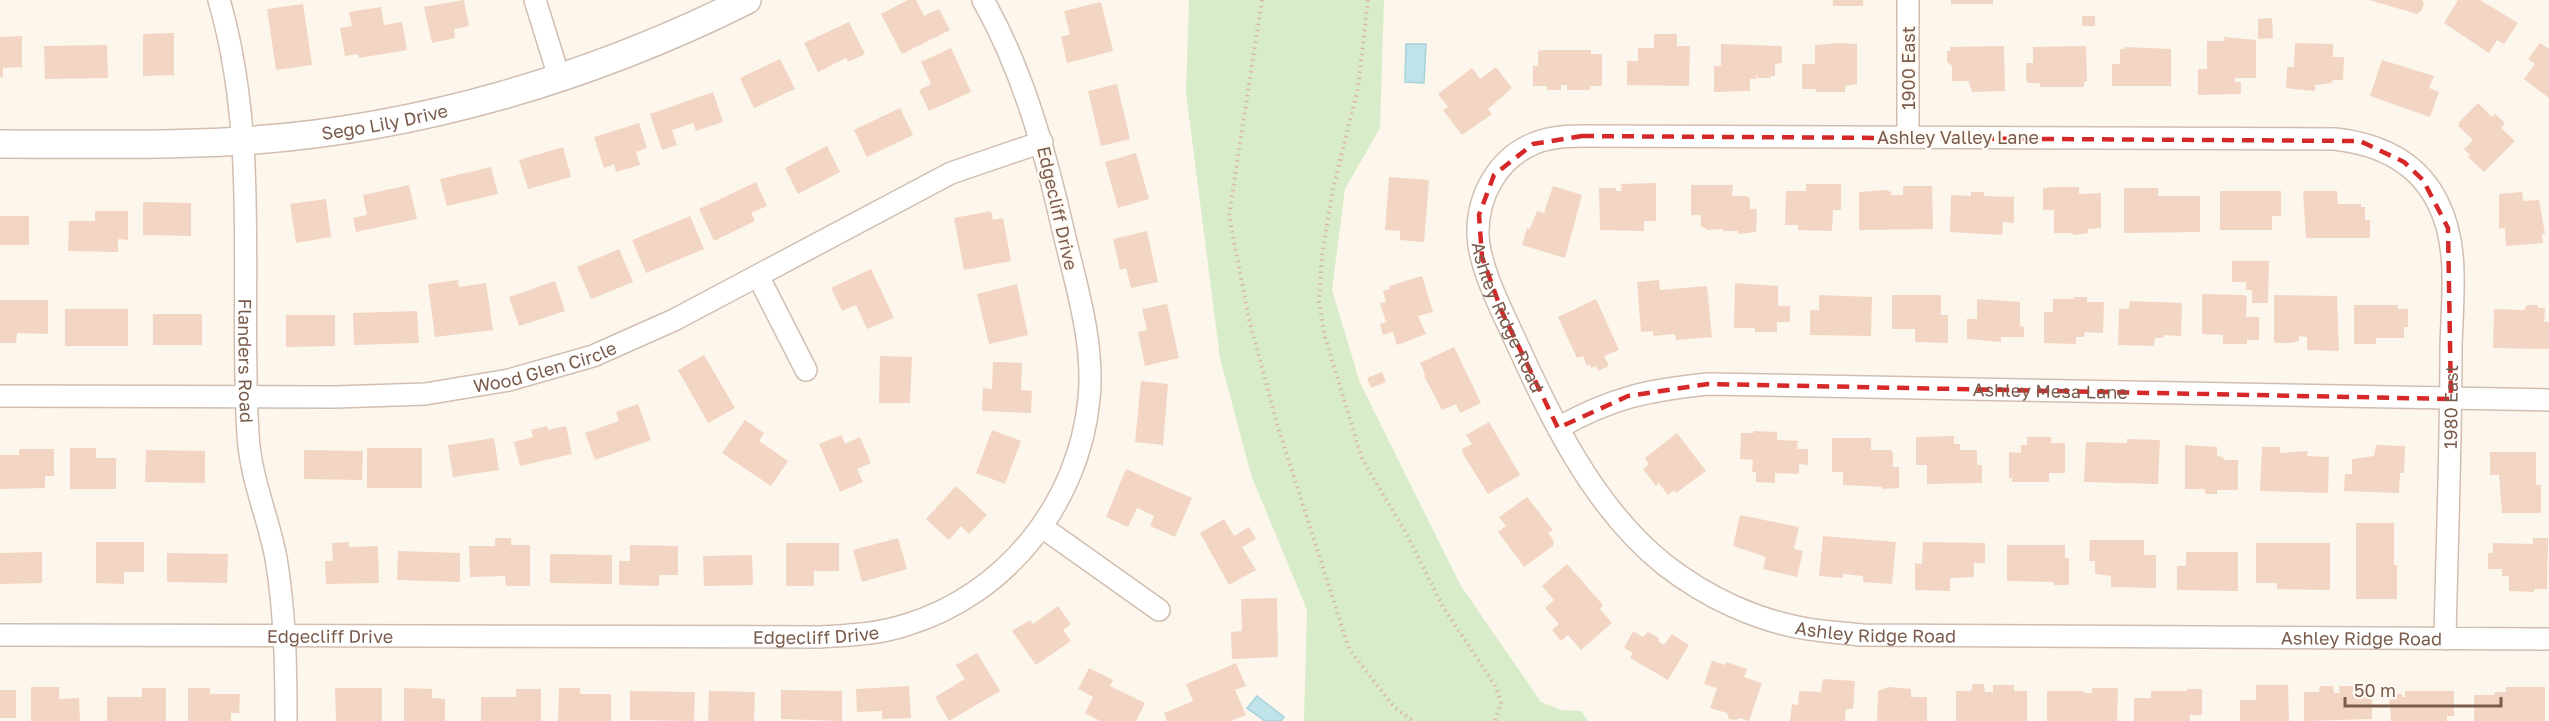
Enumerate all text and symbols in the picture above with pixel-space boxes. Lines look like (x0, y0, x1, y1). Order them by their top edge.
street label: 1900 East (1897, 26, 1919, 110)
street label: Sego Lily Drive (320, 99, 450, 144)
street label: Ashley Valley Lane (1877, 126, 2039, 148)
street label: Edgecliff Drive (1033, 144, 1083, 272)
street label: Ashley Ridge Road (1468, 240, 1549, 396)
street label: Flanders Road (234, 298, 258, 423)
street label: Wood Glen Circle (472, 336, 620, 397)
street label: 1980 East (2439, 365, 2462, 449)
street label: Ashley Mesa Lane (1972, 378, 2128, 403)
street label: Ashley Ridge Road (1793, 616, 1956, 647)
street label: Edgecliff Drive (753, 621, 881, 648)
street label: Edgecliff Drive (267, 625, 393, 647)
street label: Ashley Ridge Road (2281, 626, 2442, 649)
scale bar (2345, 670, 2501, 708)
text: 50 m (2354, 679, 2396, 701)

